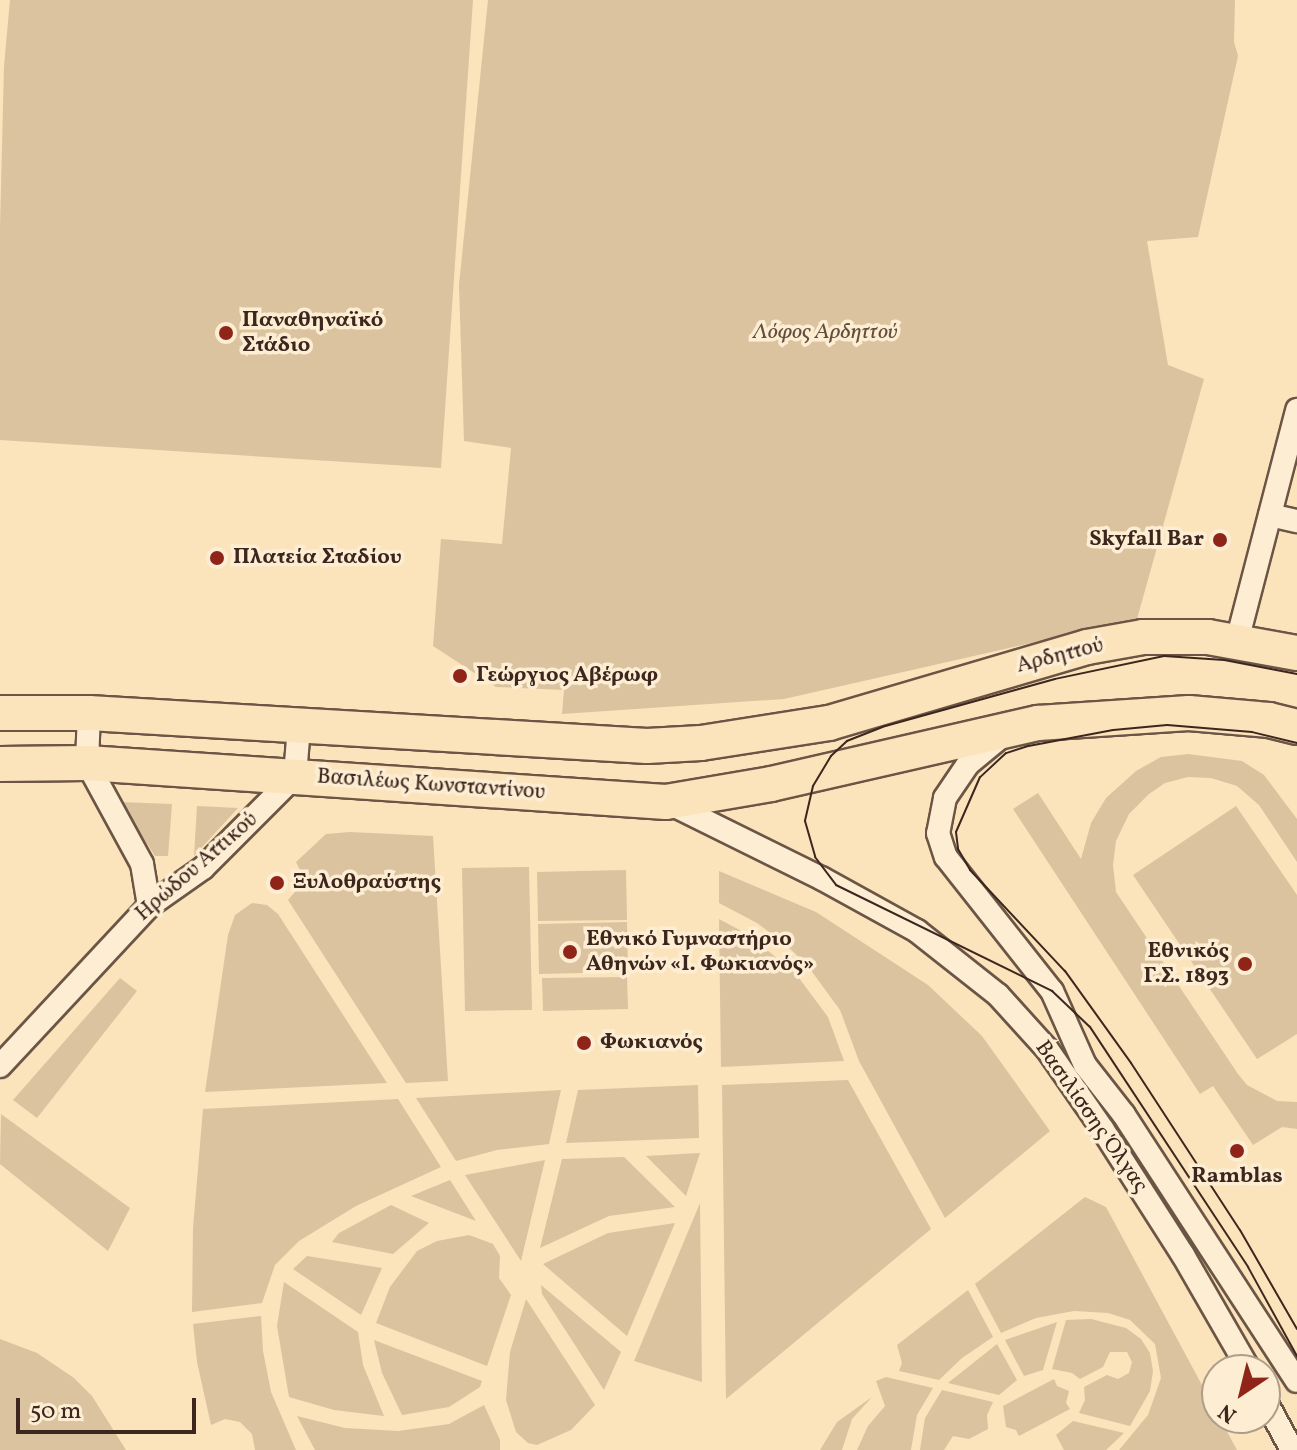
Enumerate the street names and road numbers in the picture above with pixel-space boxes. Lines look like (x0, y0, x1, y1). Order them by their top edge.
street label: Αρδηττού (1014, 632, 1106, 680)
street label: Βασιλέως Κωνσταντίνου (316, 764, 546, 806)
street label: Ηρώδου Αττικού (130, 807, 264, 927)
street label: Βασιλίσσης Όλγας (1029, 1036, 1153, 1198)

